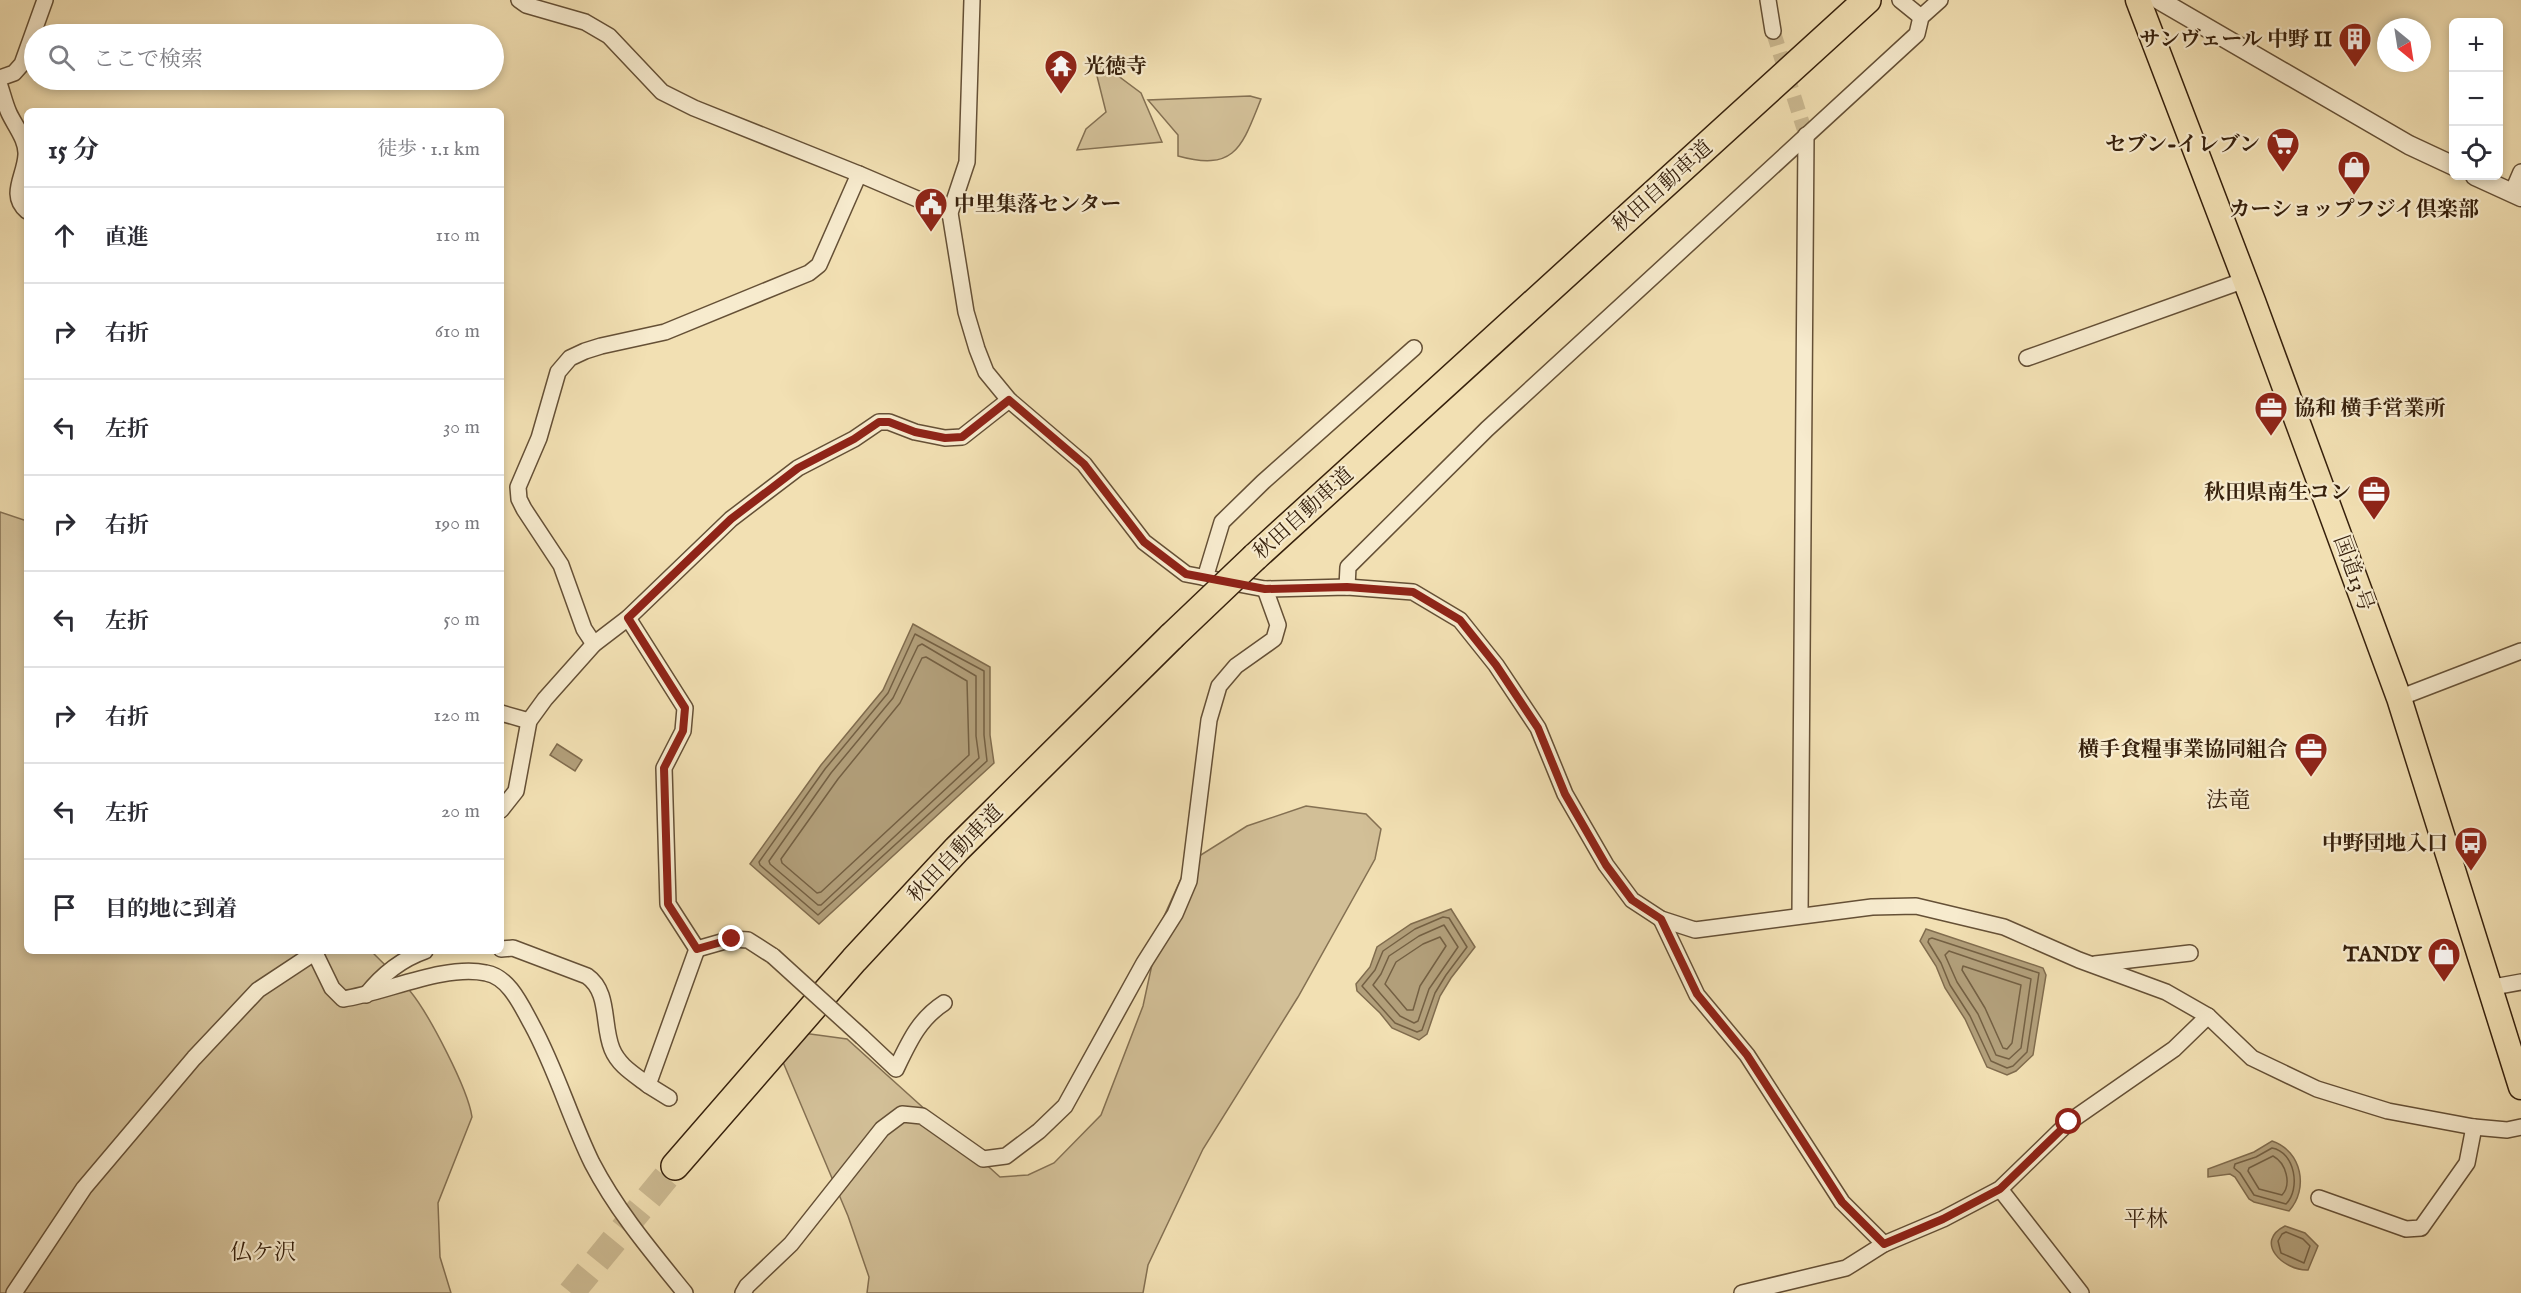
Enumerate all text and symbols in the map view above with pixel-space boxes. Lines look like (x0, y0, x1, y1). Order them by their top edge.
north arrow (2377, 18, 2431, 72)
map controls (2449, 18, 2503, 180)
button: + (2449, 18, 2503, 72)
building icon: サンヴェール 中野 II (2337, 21, 2373, 68)
search box (24, 24, 504, 90)
place label: サンヴェール 中野 II (2139, 27, 2332, 54)
icon: search (45, 41, 78, 74)
text: ここで検索 (93, 46, 203, 74)
temple icon: 光徳寺 (1043, 48, 1079, 95)
place label: 光徳寺 (1084, 54, 1147, 81)
button: − (2449, 72, 2503, 126)
supermarket icon: セブン-イレブン (2265, 126, 2301, 173)
button: locate (2449, 126, 2503, 180)
place label: セブン-イレブン (2105, 132, 2260, 159)
text: 15 分 (48, 134, 99, 167)
street label: 秋田自動車道 (1607, 135, 1719, 239)
text: 徒歩 · 1.1 km (377, 137, 480, 162)
shop icon: カーショップフジイ倶楽部 (2336, 149, 2372, 196)
public building icon: 中里集落センター (913, 186, 949, 233)
place label: 中里集落センター (954, 192, 1121, 219)
place label: カーショップフジイ倶楽部 (2229, 197, 2479, 224)
icon: ahead (48, 219, 81, 252)
text: 110 m (436, 223, 480, 248)
text: 直進 (105, 224, 149, 252)
icon: right (48, 315, 81, 348)
text: 610 m (435, 319, 480, 344)
text: 右折 (105, 320, 149, 348)
office icon: 協和 横手営業所 (2253, 390, 2289, 437)
place label: 協和 横手営業所 (2294, 396, 2446, 423)
icon: left (48, 411, 81, 444)
text: 30 m (443, 415, 480, 440)
text: 左折 (105, 416, 149, 444)
street label: 秋田自動車道 (1248, 462, 1360, 566)
office icon: 秋田県南生コン (2356, 474, 2392, 521)
place label: 秋田県南生コン (2204, 480, 2351, 507)
icon: right (48, 507, 81, 540)
text: 190 m (434, 511, 480, 536)
text: 右折 (105, 512, 149, 540)
street label: 国道13号 (2326, 532, 2379, 615)
icon: left (48, 603, 81, 636)
text: 50 m (443, 607, 480, 632)
text: 左折 (105, 608, 149, 636)
icon: right (48, 699, 81, 732)
text: 120 m (434, 703, 480, 728)
text: 右折 (105, 704, 149, 732)
office icon: 横手食糧事業協同組合 (2293, 731, 2329, 778)
place label: 横手食糧事業協同組合 (2078, 737, 2288, 764)
district label: 法竜 (2206, 787, 2250, 815)
icon: left (48, 795, 81, 828)
text: 20 m (441, 799, 480, 824)
street label: 秋田自動車道 (903, 799, 1010, 909)
text: 左折 (105, 800, 149, 828)
bus stop icon: 中野団地入口 (2453, 825, 2489, 872)
place label: 中野団地入口 (2322, 831, 2448, 858)
icon: arrive (48, 891, 81, 924)
text: 目的地に到着 (105, 896, 237, 924)
route end (718, 925, 744, 951)
shop icon: TANDY (2426, 936, 2462, 983)
place label: TANDY (2342, 942, 2423, 969)
route start (2055, 1108, 2081, 1134)
district label: 平林 (2124, 1206, 2168, 1234)
district label: 仏ケ沢 (230, 1239, 296, 1267)

